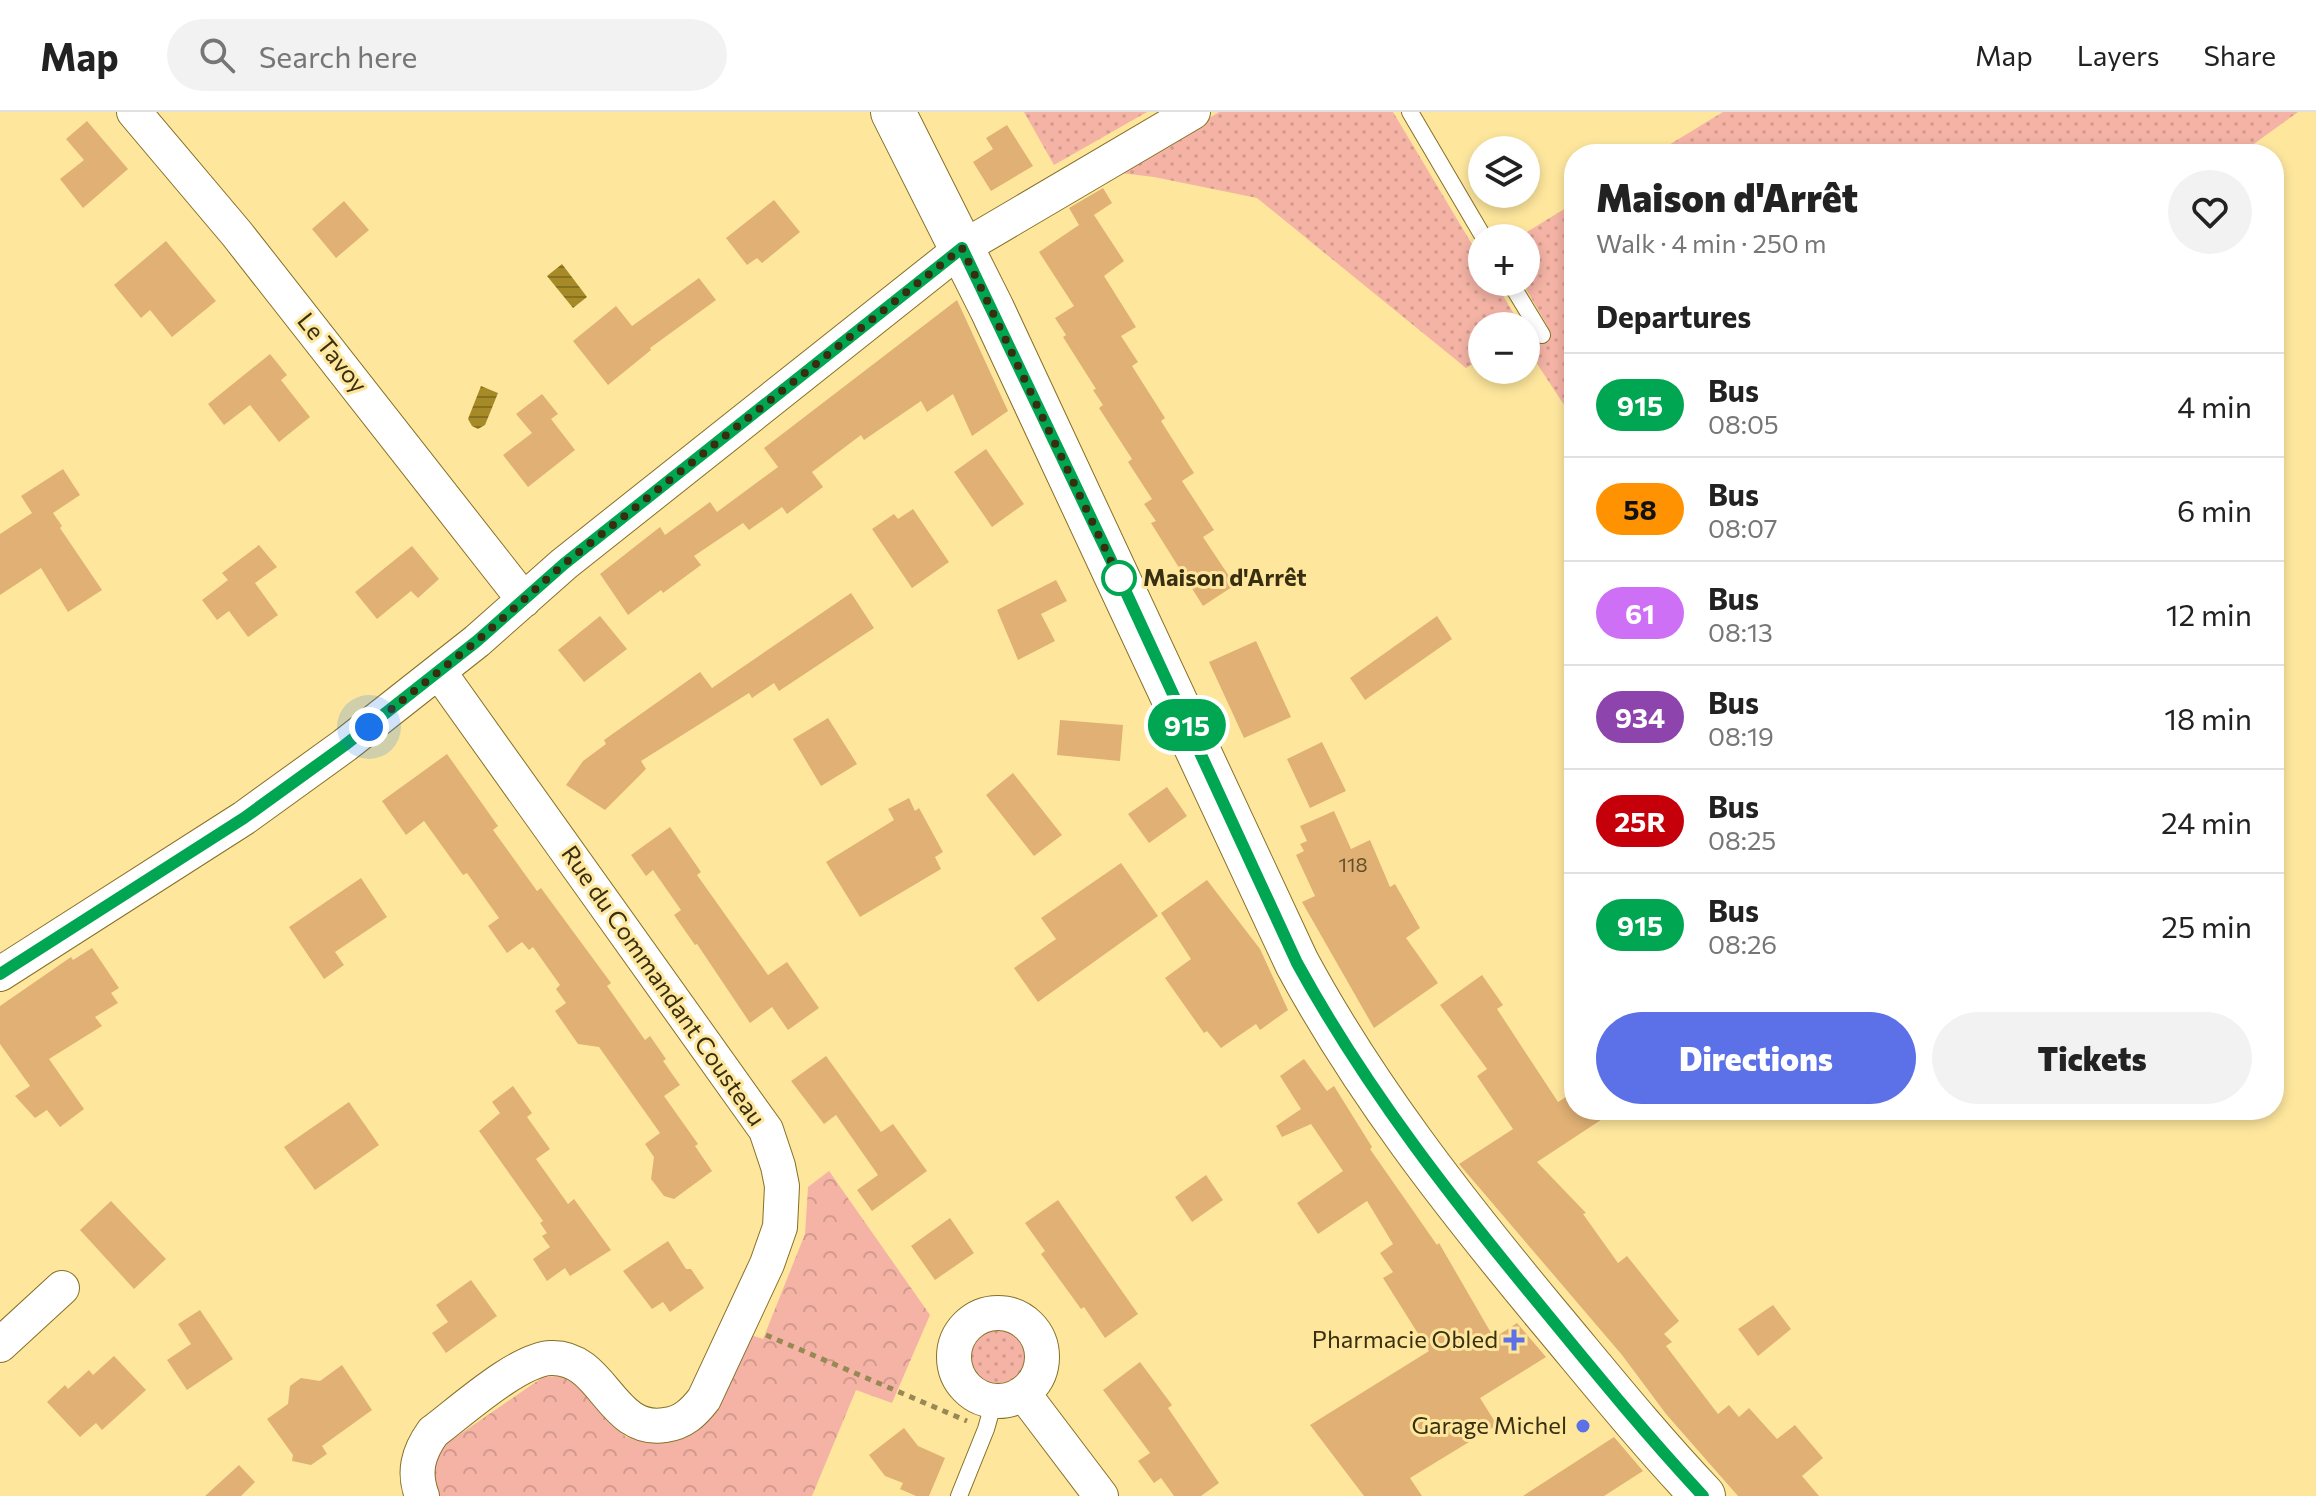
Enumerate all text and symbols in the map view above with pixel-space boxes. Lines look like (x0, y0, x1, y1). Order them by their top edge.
search box (167, 19, 727, 91)
text: Map (40, 32, 119, 79)
icon: search (195, 33, 239, 77)
text: Search here (259, 37, 417, 74)
text: Map (1975, 38, 2033, 72)
text: Layers (2077, 38, 2159, 72)
text: Share (2203, 38, 2276, 72)
map controls (1468, 136, 1540, 384)
button: layers (1468, 136, 1540, 208)
button: heart (2168, 170, 2252, 254)
text: Maison d'Arrêt (1596, 173, 1858, 220)
button: + (1468, 224, 1540, 296)
text: Walk · 4 min · 250 m (1596, 227, 1826, 258)
text: Departures (1596, 297, 1751, 334)
street label: Le Tavoy (292, 306, 374, 398)
button: − (1468, 312, 1540, 384)
text: Bus (1708, 371, 1759, 408)
text: 4 min (2177, 387, 2252, 424)
text: 915 (1617, 388, 1663, 422)
text: 08:05 (1708, 408, 1779, 439)
text: Bus (1708, 475, 1759, 512)
text: 6 min (2177, 491, 2252, 528)
text: 58 (1623, 492, 1657, 526)
text: 08:07 (1708, 512, 1777, 543)
marker: Maison d'Arrêt (1102, 561, 1136, 595)
place label: Maison d'Arrêt (1143, 562, 1307, 591)
text: Bus (1708, 579, 1759, 616)
text: 12 min (2166, 595, 2252, 632)
text: 61 (1625, 596, 1655, 630)
text: 08:13 (1708, 616, 1773, 647)
text: Bus (1708, 683, 1759, 720)
line badge: 915 (1141, 699, 1233, 751)
text: 18 min (2164, 699, 2252, 736)
text: 934 (1615, 700, 1665, 734)
your location (349, 707, 389, 747)
text: 915 (1164, 708, 1210, 742)
text: 08:19 (1708, 720, 1774, 751)
text: Bus (1708, 787, 1759, 824)
text: 24 min (2161, 803, 2252, 840)
text: 25R (1614, 804, 1666, 838)
text: 08:25 (1708, 824, 1776, 855)
street label: Rue du Commandant Cousteau (556, 839, 772, 1131)
house number: 118 (1338, 852, 1368, 876)
text: Bus (1708, 891, 1759, 928)
text: 25 min (2161, 907, 2252, 944)
text: 915 (1617, 908, 1663, 942)
text: 08:26 (1708, 928, 1777, 959)
button: Directions (1596, 1012, 1916, 1104)
button: Tickets (1932, 1012, 2252, 1104)
place label: Pharmacie Obled (1312, 1324, 1498, 1353)
marker: Pharmacie Obled (1505, 1331, 1523, 1349)
place label: Garage Michel (1411, 1410, 1567, 1439)
marker: Garage Michel (1574, 1417, 1592, 1435)

